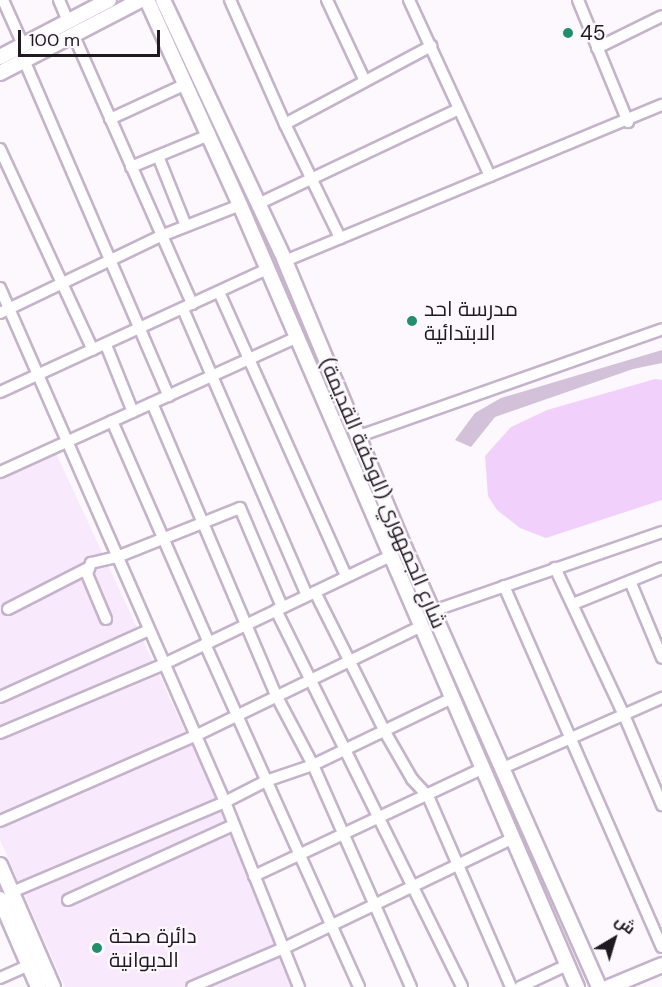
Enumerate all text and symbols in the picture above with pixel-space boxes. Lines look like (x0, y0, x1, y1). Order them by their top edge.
scale bar (21, 18, 164, 56)
place label: 45 (580, 20, 606, 46)
marker: 45 (561, 26, 575, 40)
text: 100 m (29, 28, 80, 52)
place label: مدرسة احد الابتدائية (424, 296, 518, 346)
marker: مدرسة احد الابتدائية (405, 314, 419, 328)
street label: شارع الجمهوري (الوكفة القديمة) (314, 354, 452, 632)
north arrow (584, 909, 644, 969)
text: ش (611, 910, 640, 939)
place label: دائرة صحة الديوانية (109, 923, 197, 973)
marker: دائرة صحة الديوانية (90, 941, 104, 955)

